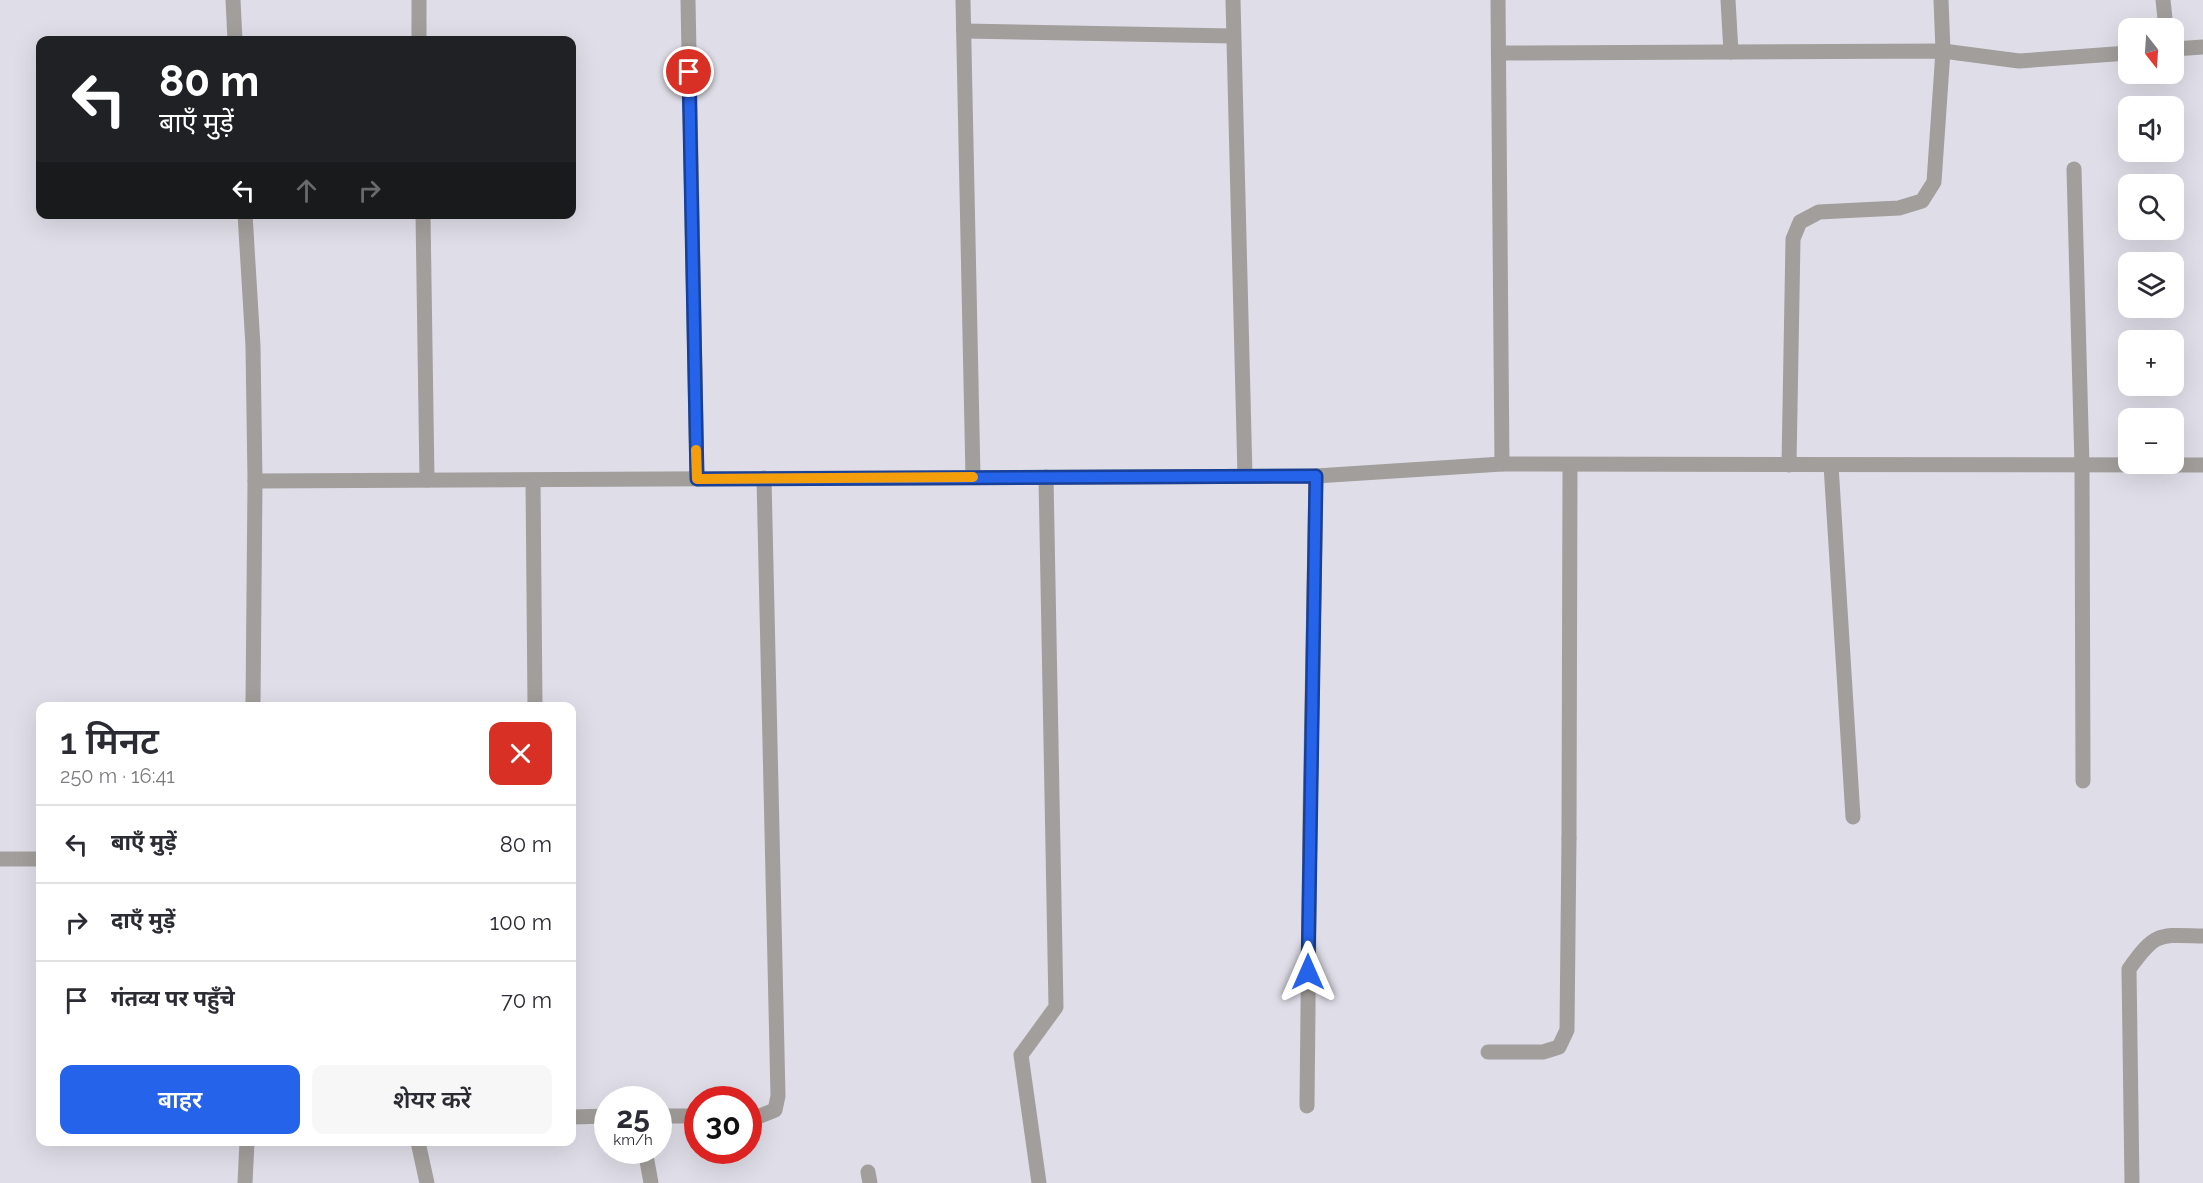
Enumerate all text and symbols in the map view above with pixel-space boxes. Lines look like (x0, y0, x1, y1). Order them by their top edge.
north arrow (2118, 18, 2184, 84)
map controls (2118, 18, 2184, 474)
pin (663, 46, 714, 97)
icon: arrive (672, 55, 705, 88)
text: 80 m (159, 57, 259, 106)
icon: left (60, 60, 138, 138)
button: sound (2118, 96, 2184, 162)
text: बाएँ मुड़ें (159, 107, 234, 138)
icon: left (227, 174, 260, 207)
icon: ahead (290, 174, 323, 207)
icon: right (353, 174, 386, 207)
button: search (2118, 174, 2184, 240)
button: layers (2118, 252, 2184, 318)
button: + (2118, 330, 2184, 396)
button: − (2118, 408, 2184, 474)
text: 1 मिनट (60, 720, 159, 762)
button: close (489, 722, 552, 785)
text: 250 m · 16:41 (60, 764, 175, 788)
icon: left (60, 828, 93, 861)
text: बाएँ मुड़ें (111, 829, 177, 855)
text: 80 m (500, 831, 552, 857)
icon: right (60, 906, 93, 939)
text: दाएँ मुड़ें (111, 907, 175, 933)
text: 100 m (490, 909, 552, 935)
position arrow (1276, 940, 1340, 1004)
icon: arrive (60, 984, 93, 1017)
text: गंतव्य पर पहुँचे (111, 985, 235, 1011)
text: 70 m (501, 987, 552, 1013)
button: बाहर (60, 1065, 300, 1134)
button: शेयर करें (312, 1065, 552, 1134)
speed limit sign: 30 (684, 1086, 762, 1164)
text: 25 (616, 1100, 650, 1135)
text: km/h (613, 1131, 653, 1149)

